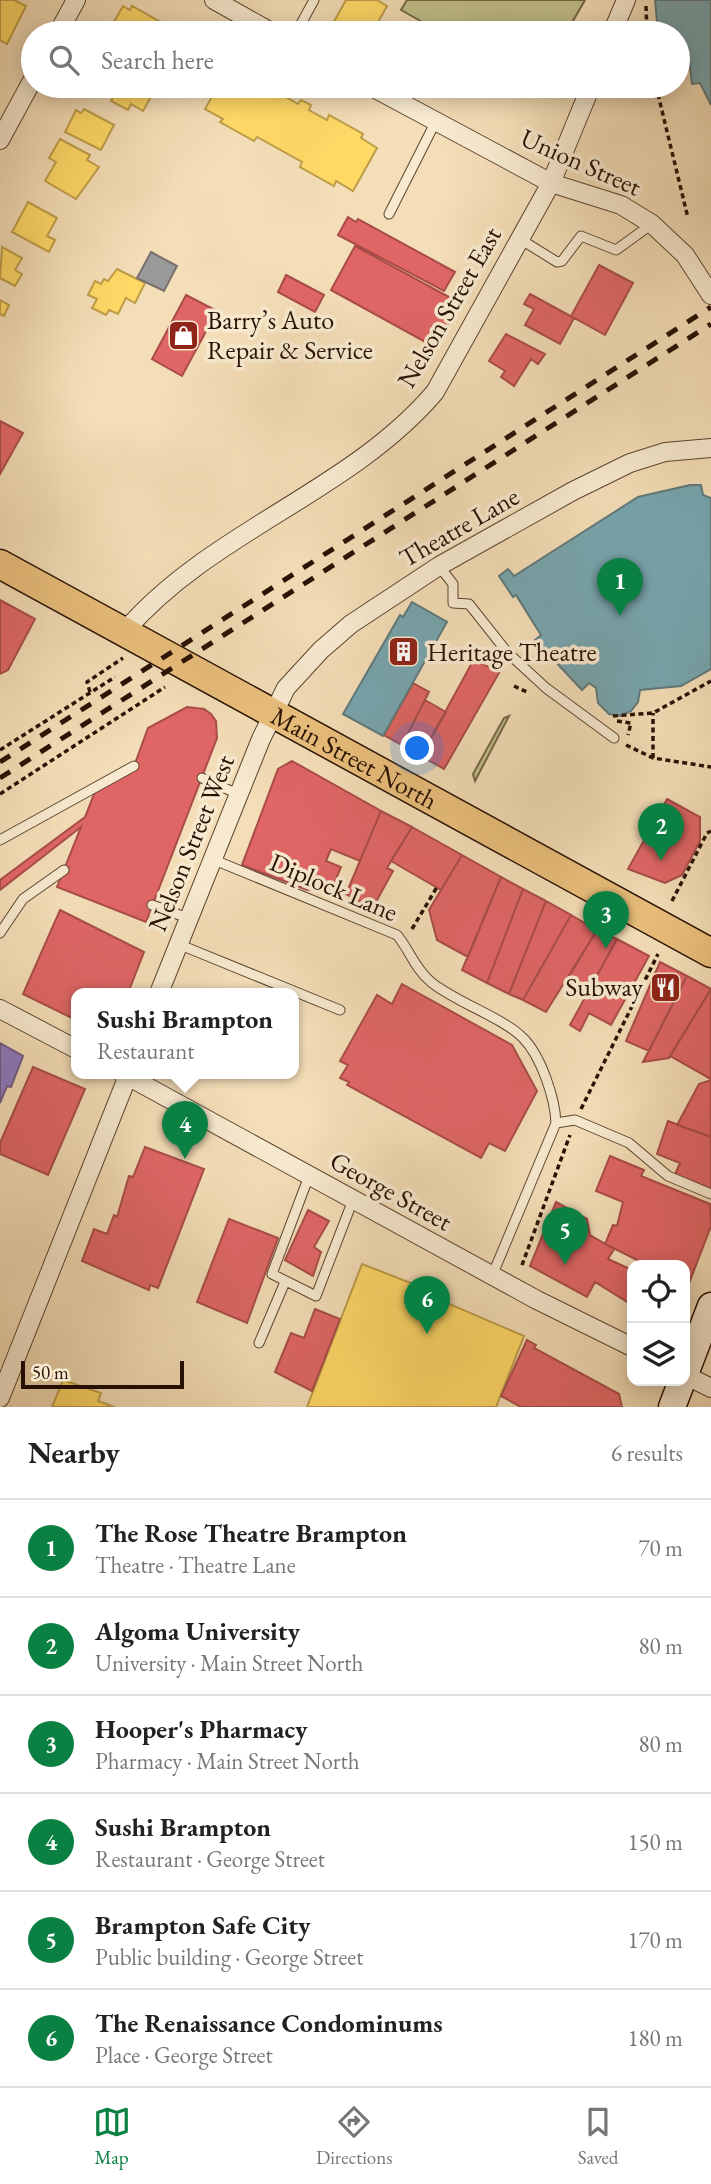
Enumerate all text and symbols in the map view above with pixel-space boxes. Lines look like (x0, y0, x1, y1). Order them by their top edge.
search box (21, 21, 690, 98)
icon: search (45, 41, 83, 79)
text: Search here (101, 43, 214, 77)
street label: Union Street (516, 120, 646, 204)
street label: Nelson Street East (389, 220, 509, 394)
place label: Barry’s Auto Repair & Service (207, 303, 373, 367)
shop icon: Barry’s Auto Repair & Service (167, 318, 201, 352)
street label: Theatre Lane (393, 479, 525, 575)
pin: 1 (597, 558, 643, 616)
building icon: Heritage Theatre (387, 635, 421, 669)
place label: Heritage Theatre (427, 635, 597, 669)
street label: Main Street North (265, 699, 444, 817)
your location (400, 731, 434, 765)
street label: Nelson Street West (140, 750, 242, 936)
pin: 2 (638, 803, 684, 861)
street label: Diplock Lane (265, 845, 403, 929)
pin: 3 (583, 891, 629, 949)
place label: Subway (565, 970, 644, 1004)
restaurant icon: Subway (649, 970, 683, 1004)
popup (71, 988, 299, 1079)
text: Sushi Brampton (97, 1002, 273, 1036)
text: Restaurant (97, 1036, 195, 1066)
pin: 4 (162, 1101, 208, 1159)
street label: George Street (324, 1144, 458, 1238)
pin: 5 (542, 1207, 588, 1265)
map controls (627, 1260, 690, 1386)
button: locate (627, 1260, 690, 1323)
pin: 6 (404, 1276, 450, 1334)
button: layers (627, 1323, 690, 1386)
scale bar (21, 1358, 184, 1390)
text: 50 m (32, 1360, 69, 1385)
text: Nearby (28, 1433, 120, 1472)
text: 6 results (611, 1438, 683, 1468)
text: The Rose Theatre Brampton (95, 1516, 407, 1550)
text: 1 (45, 1533, 57, 1563)
text: 70 m (638, 1533, 683, 1563)
text: Theatre · Theatre Lane (95, 1550, 296, 1580)
text: Algoma University (95, 1614, 300, 1648)
text: 2 (45, 1631, 57, 1661)
text: 80 m (638, 1631, 683, 1661)
text: University · Main Street North (95, 1648, 363, 1678)
text: Hooper's Pharmacy (95, 1712, 308, 1746)
text: 3 (45, 1729, 57, 1759)
text: 80 m (638, 1729, 683, 1759)
text: Pharmacy · Main Street North (95, 1746, 360, 1776)
text: Sushi Brampton (95, 1810, 271, 1844)
text: 4 (45, 1827, 57, 1857)
text: 150 m (627, 1827, 683, 1857)
text: Restaurant · George Street (95, 1844, 325, 1874)
text: Brampton Safe City (95, 1908, 311, 1942)
text: 5 (45, 1925, 57, 1955)
text: 170 m (627, 1925, 683, 1955)
text: Public building · George Street (95, 1942, 363, 1972)
text: The Renaissance Condominums (95, 2006, 443, 2040)
text: 6 (45, 2023, 57, 2053)
text: 180 m (627, 2023, 683, 2053)
text: Place · George Street (95, 2040, 273, 2070)
tab: Map (93, 2103, 131, 2170)
tab: Directions (316, 2103, 392, 2170)
tab: Saved (578, 2103, 618, 2170)

